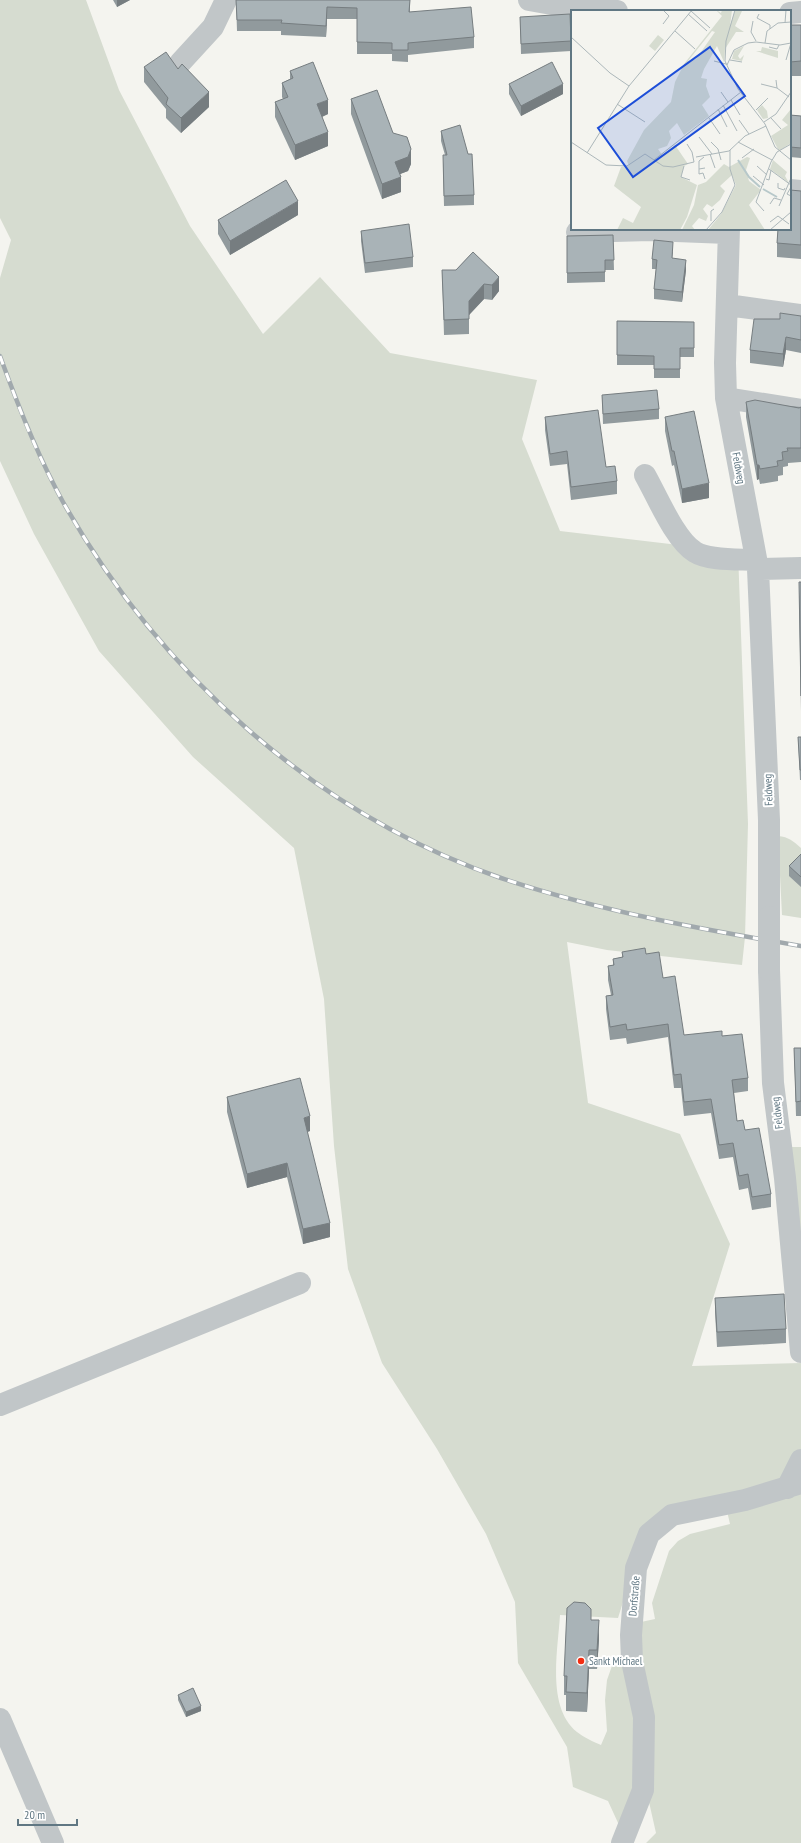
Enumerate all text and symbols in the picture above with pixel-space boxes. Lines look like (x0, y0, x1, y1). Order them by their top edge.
inset map (571, 10, 791, 230)
street label: Feldweg (729, 451, 749, 485)
street label: Feldweg (760, 774, 776, 806)
street label: Feldweg (768, 1096, 786, 1130)
street label: Dorfstraße (625, 1575, 643, 1617)
place label: Sankt Michael (589, 1654, 643, 1668)
marker: Sankt Michael (576, 1656, 586, 1666)
scale bar (18, 1801, 77, 1827)
text: 20 m (24, 1807, 45, 1822)

